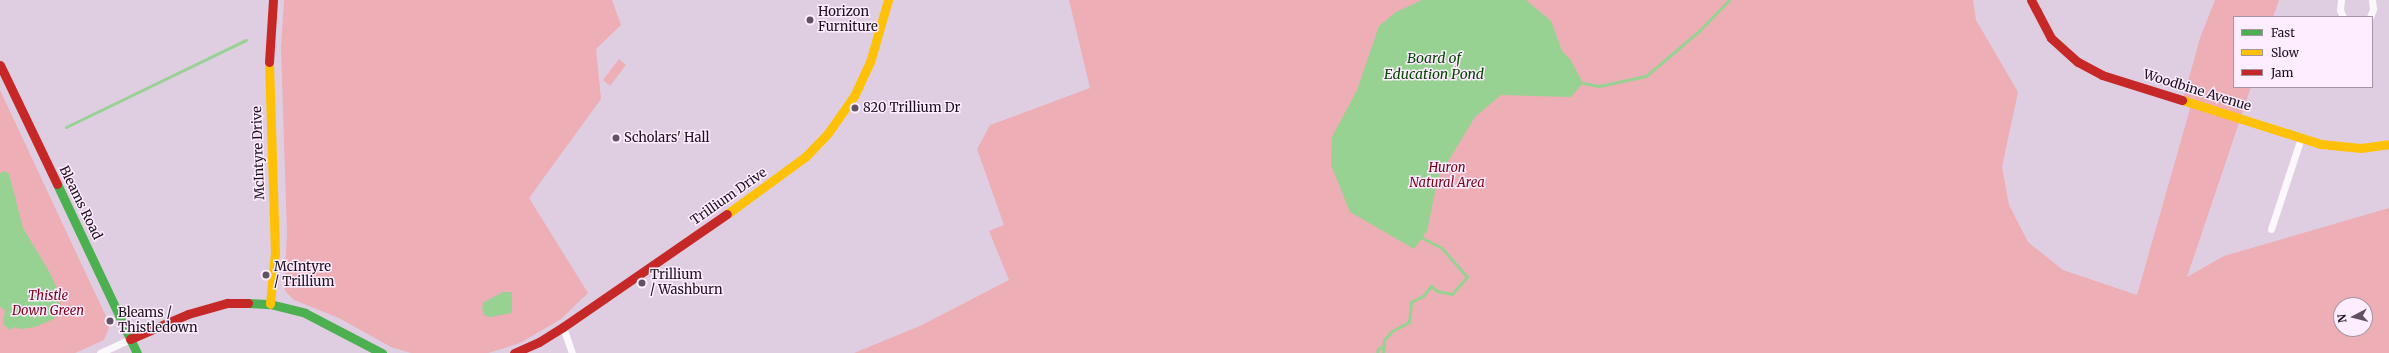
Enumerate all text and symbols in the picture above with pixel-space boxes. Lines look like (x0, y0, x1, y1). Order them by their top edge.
place label: Horizon Furniture (818, 5, 878, 36)
marker: Horizon Furniture (805, 15, 815, 25)
legend (2233, 16, 2373, 88)
text: Fast (2271, 25, 2295, 40)
text: Slow (2271, 45, 2299, 60)
water label: Board of Education Pond (1384, 50, 1484, 82)
text: Jam (2271, 65, 2293, 80)
street label: Woodbine Avenue (2141, 67, 2253, 115)
place label: 820 Trillium Dr (863, 100, 960, 116)
marker: 820 Trillium Dr (850, 103, 860, 113)
street label: McIntyre Drive (250, 106, 268, 200)
place label: Scholars' Hall (624, 130, 710, 146)
marker: Scholars' Hall (611, 133, 621, 143)
park label: Huron Natural Area (1409, 161, 1485, 192)
street label: Bleams Road (55, 163, 105, 243)
street label: Trillium Drive (688, 165, 770, 229)
place label: McIntyre / Trillium (274, 260, 334, 291)
place label: Trillium / Washburn (650, 268, 723, 299)
marker: McIntyre / Trillium (261, 270, 271, 280)
marker: Trillium / Washburn (637, 278, 647, 288)
park label: Thistle Down Green (12, 289, 84, 320)
north arrow (2333, 297, 2373, 337)
place label: Bleams / Thistledown (118, 306, 198, 337)
text: N (2335, 313, 2350, 324)
marker: Bleams / Thistledown (105, 316, 115, 326)

